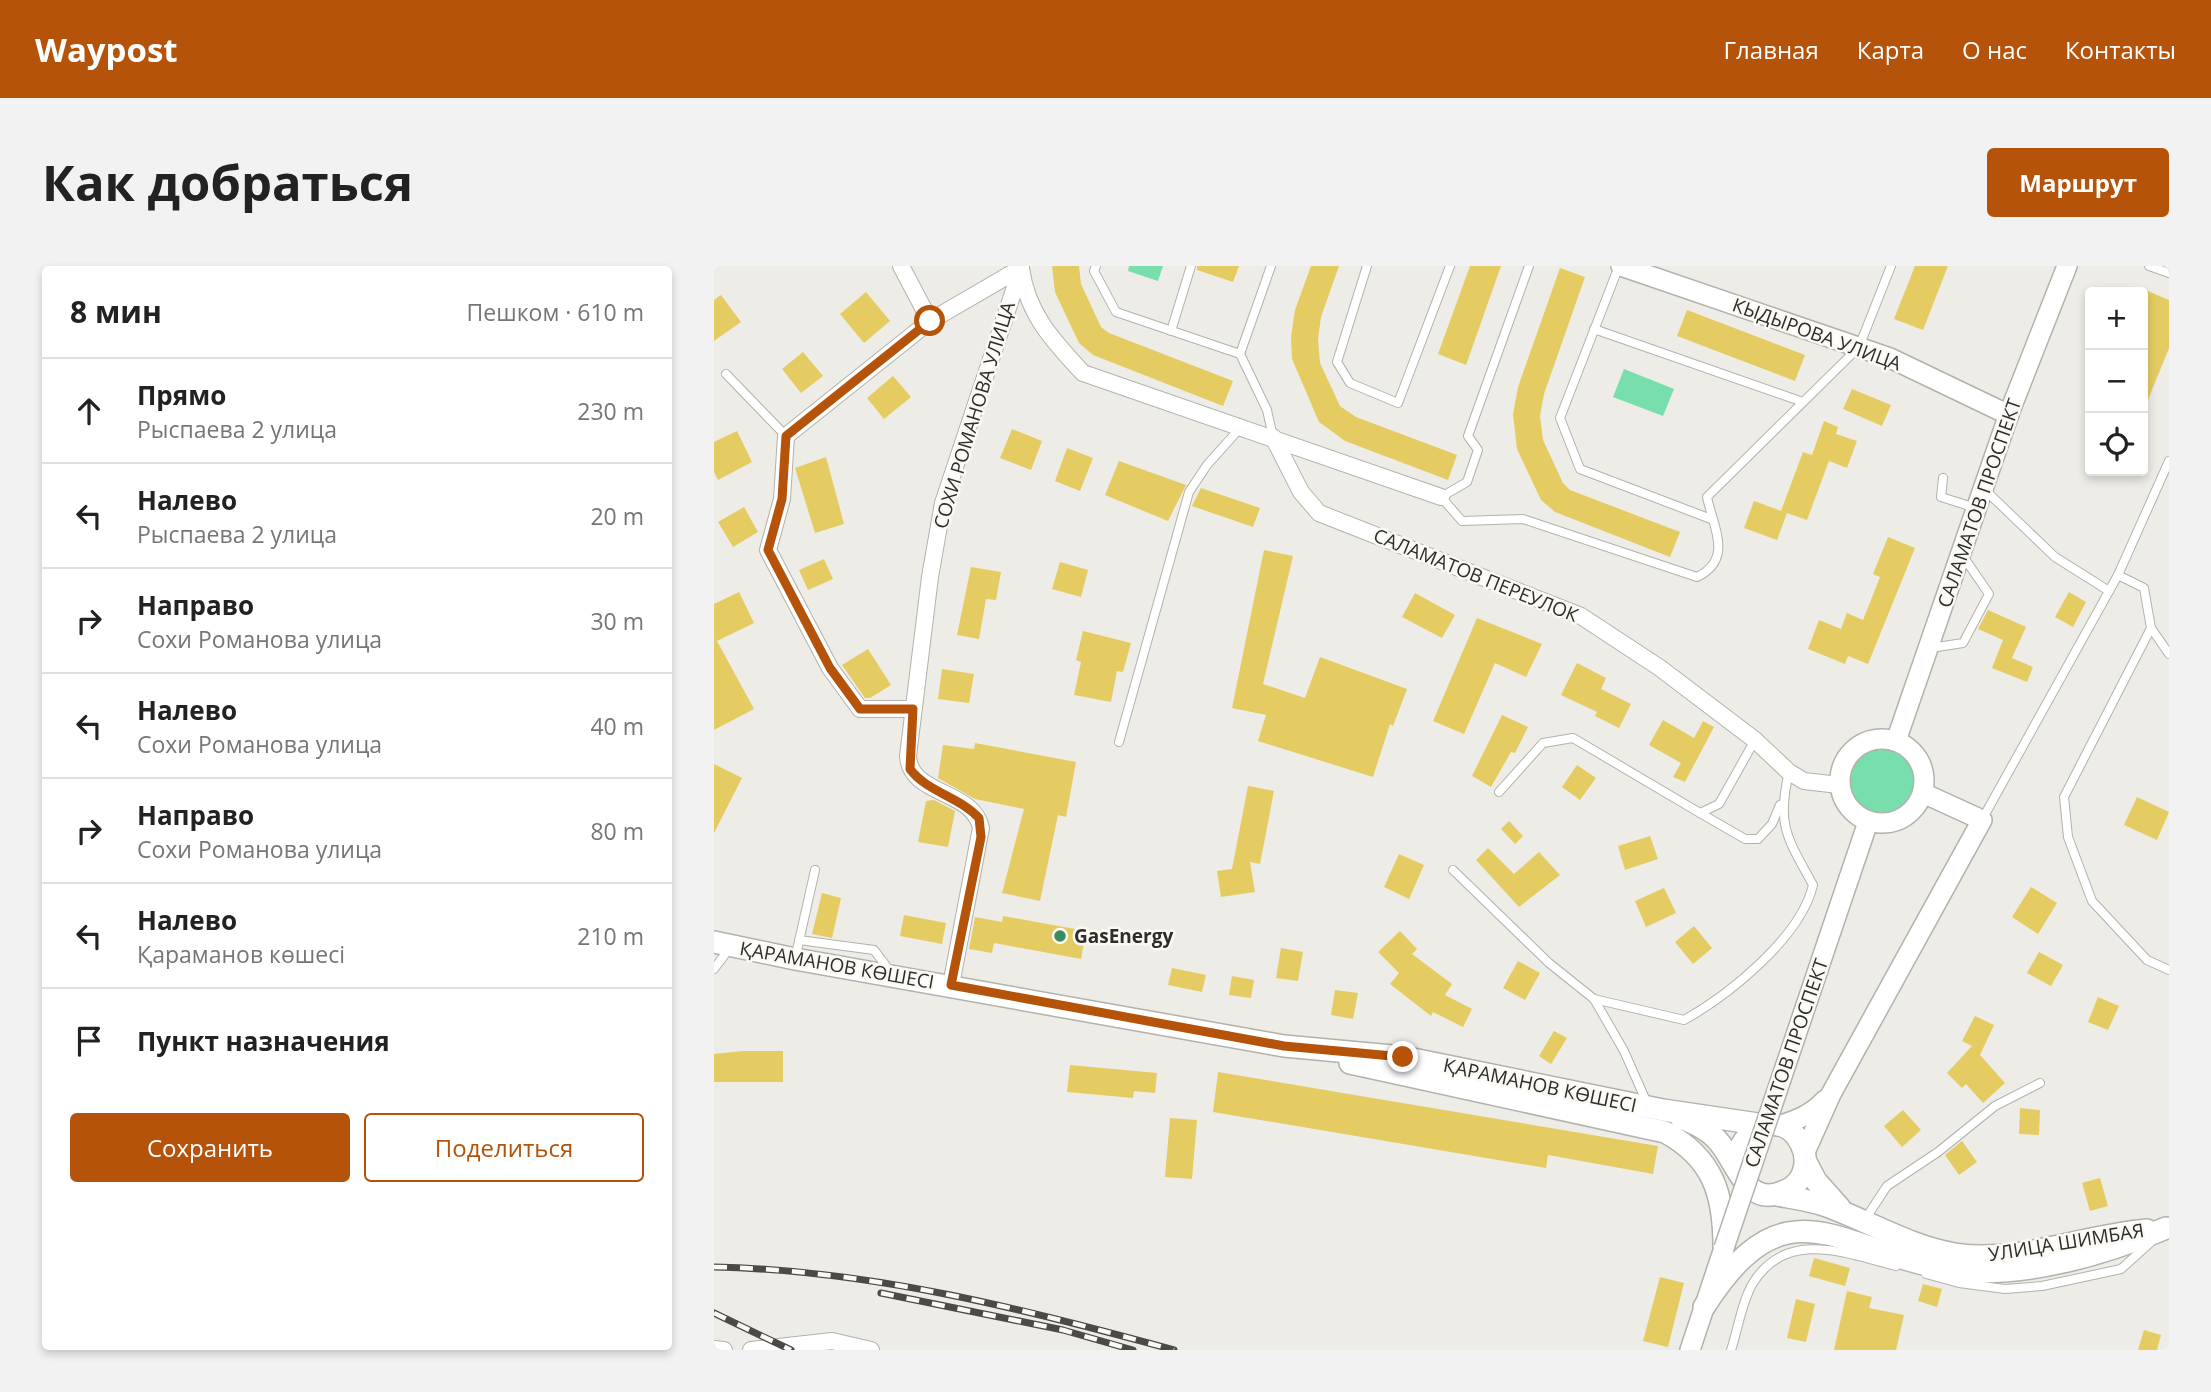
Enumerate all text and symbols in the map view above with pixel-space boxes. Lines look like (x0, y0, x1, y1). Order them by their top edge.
text: Waypost (35, 27, 178, 72)
text: Главная (1724, 33, 1819, 66)
text: Карта (1857, 33, 1924, 66)
text: О нас (1962, 33, 2027, 66)
text: Контакты (2065, 33, 2176, 66)
button: Маршрут (1987, 148, 2169, 217)
text: Как добраться (42, 149, 413, 215)
map controls (2085, 287, 2148, 476)
button: + (2085, 287, 2148, 350)
text: 8 мин (70, 291, 162, 332)
street label: КЫДЫРОВА УЛИЦА (1729, 291, 1905, 377)
text: Пешком · 610 m (467, 296, 644, 328)
street label: СОХИ РОМАНОВА УЛИЦА (927, 298, 1021, 532)
route start (914, 305, 945, 336)
button: − (2085, 350, 2148, 413)
text: Прямо (137, 377, 226, 413)
icon: ahead (70, 392, 108, 430)
text: 230 m (577, 395, 644, 427)
street label: САЛАМАТОВ ПРОСПЕКТ (1931, 395, 2027, 611)
text: Рыспаева 2 улица (137, 413, 337, 445)
button: locate (2085, 413, 2148, 476)
text: Налево (137, 482, 237, 518)
icon: left (70, 497, 108, 535)
text: 20 m (590, 500, 644, 532)
text: Рыспаева 2 улица (137, 518, 337, 550)
street label: САЛАМАТОВ ПЕРЕУЛОК (1370, 522, 1583, 628)
text: Направо (137, 587, 254, 623)
icon: right (70, 602, 108, 640)
text: 30 m (590, 605, 644, 637)
text: Сохи Романова улица (137, 623, 382, 655)
text: Налево (137, 692, 237, 728)
icon: left (70, 707, 108, 745)
text: 40 m (590, 710, 644, 742)
text: Сохи Романова улица (137, 728, 382, 760)
text: Направо (137, 797, 254, 833)
icon: right (70, 812, 108, 850)
text: 80 m (590, 815, 644, 847)
text: Сохи Романова улица (137, 833, 382, 865)
text: Налево (137, 902, 237, 938)
icon: left (70, 917, 108, 955)
text: 210 m (577, 920, 644, 952)
place label: GasEnergy (1074, 923, 1173, 949)
marker: GasEnergy (1052, 928, 1068, 944)
street label: ҚАРАМАНОВ КӨШЕСІ (738, 935, 936, 995)
text: Қараманов көшесі (137, 938, 345, 970)
street label: САЛАМАТОВ ПРОСПЕКТ (1738, 955, 1834, 1171)
icon: arrive (70, 1022, 108, 1060)
text: Пункт назначения (137, 1023, 390, 1059)
route end (1387, 1041, 1418, 1072)
street label: ҚАРАМАНОВ КӨШЕСІ (1441, 1052, 1639, 1118)
button: Сохранить (70, 1113, 350, 1182)
button: Поделиться (364, 1113, 644, 1182)
street label: УЛИЦА ШИМБАЯ (1986, 1217, 2146, 1267)

